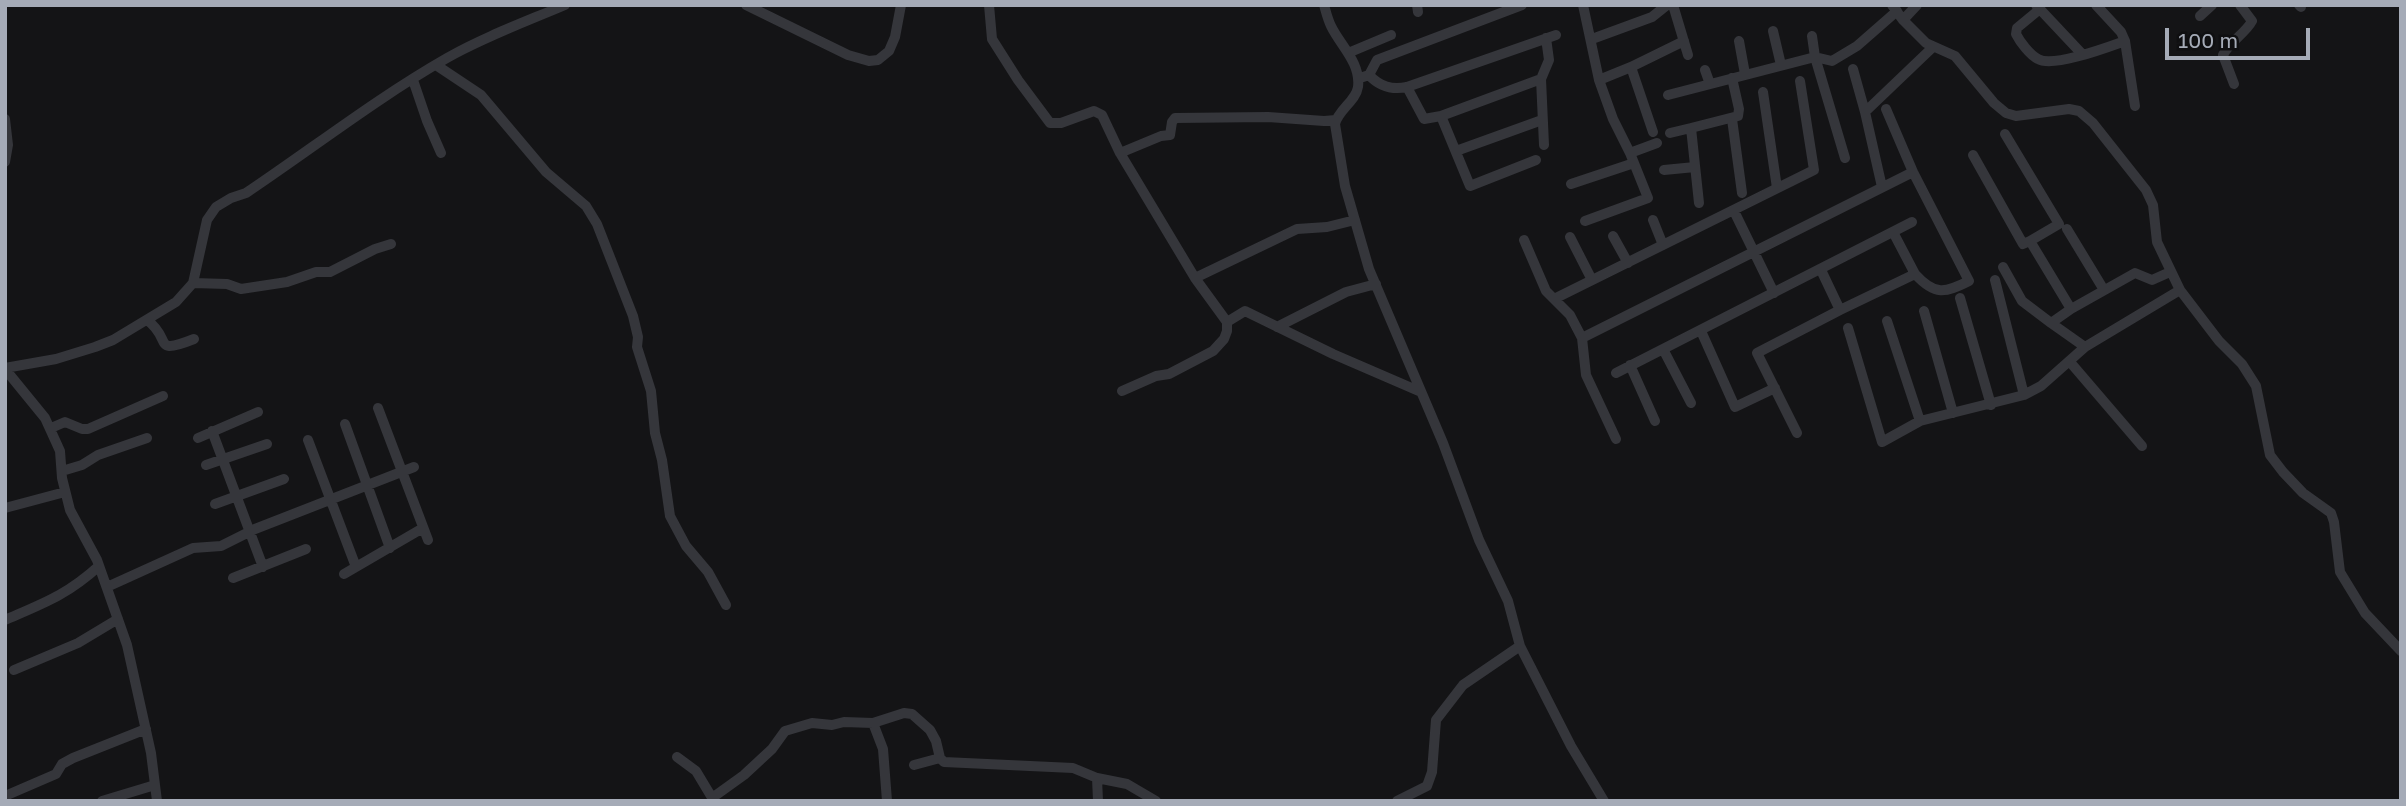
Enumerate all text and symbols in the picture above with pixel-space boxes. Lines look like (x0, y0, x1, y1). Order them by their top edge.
scale bar (2168, 14, 2313, 58)
text: 100 m (2178, 27, 2238, 53)

